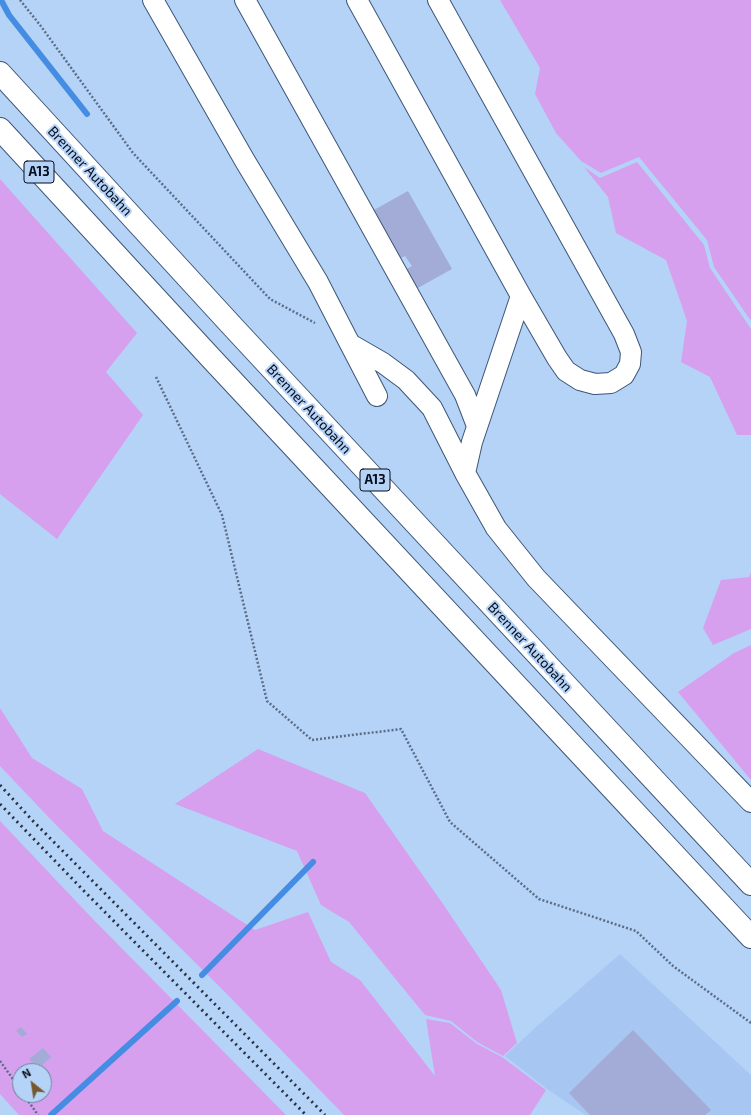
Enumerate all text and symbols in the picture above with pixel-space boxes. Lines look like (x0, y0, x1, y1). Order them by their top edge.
street label: Brenner Autobahn (44, 123, 136, 219)
road number: A13 (24, 161, 54, 183)
street label: Brenner Autobahn (263, 361, 355, 457)
road number: A13 (360, 469, 390, 491)
street label: Brenner Autobahn (484, 599, 576, 695)
north arrow (12, 1063, 52, 1103)
text: N (20, 1065, 33, 1081)

